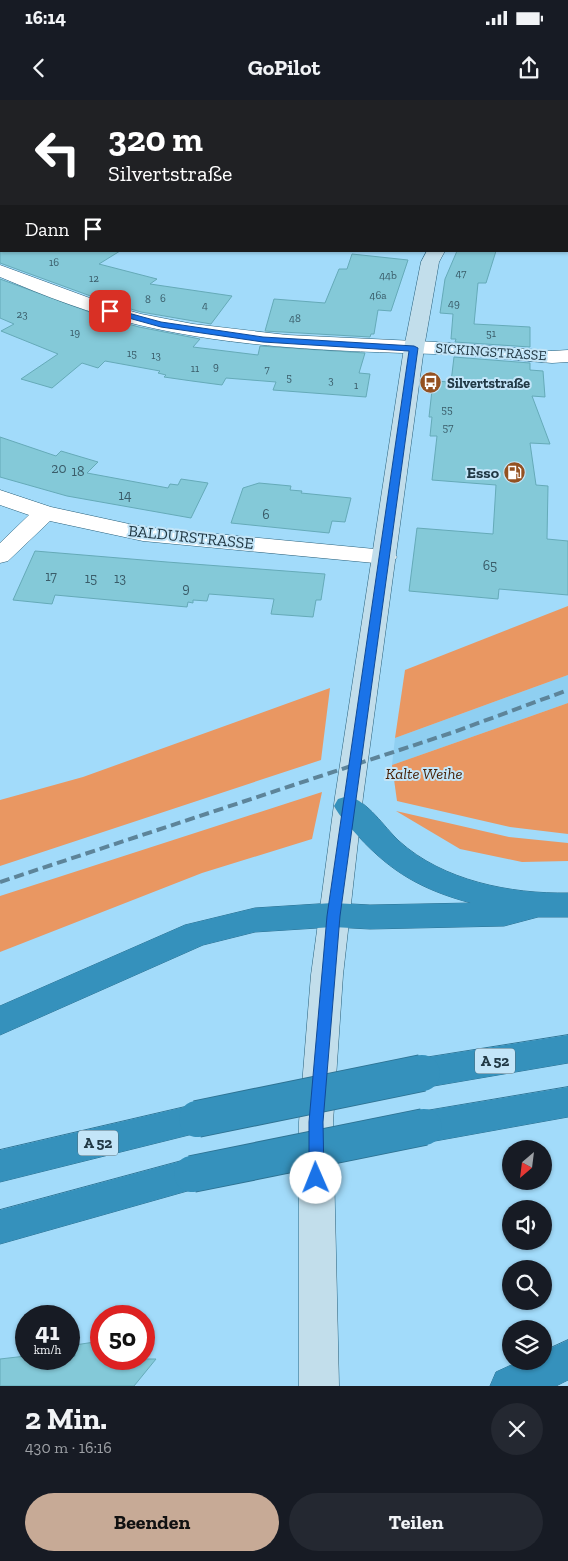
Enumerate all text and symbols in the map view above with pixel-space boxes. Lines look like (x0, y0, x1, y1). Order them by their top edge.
text: 16:14 (25, 6, 66, 29)
icon: back (25, 54, 53, 82)
text: GoPilot (248, 54, 320, 81)
icon: share (515, 54, 543, 82)
text: 320 m (108, 118, 203, 160)
icon: left (25, 120, 90, 185)
text: Silvertstraße (108, 160, 232, 187)
icon: arrive (79, 215, 107, 243)
text: Dann (25, 218, 69, 241)
house number: 16 (49, 256, 59, 269)
house number: 47 (456, 267, 466, 280)
house number: 44b (379, 269, 397, 282)
house number: 12 (89, 272, 99, 285)
house number: 46a (369, 289, 387, 302)
pin (89, 290, 131, 332)
house number: 6 (160, 292, 166, 305)
house number: 8 (145, 293, 151, 306)
icon: arrive (96, 297, 124, 325)
house number: 49 (448, 297, 460, 310)
house number: 4 (202, 299, 208, 312)
house number: 23 (16, 308, 28, 321)
house number: 48 (289, 312, 301, 325)
house number: 19 (70, 326, 80, 339)
house number: 51 (486, 327, 497, 340)
street label: SICKINGSTRASSE (435, 340, 547, 364)
house number: 15 (127, 347, 137, 360)
house number: 13 (151, 349, 161, 362)
house number: 9 (213, 360, 219, 373)
house number: 11 (191, 362, 200, 375)
house number: 7 (264, 363, 270, 376)
house number: 5 (286, 371, 292, 384)
bus stop icon: Silvertstraße (419, 371, 443, 395)
house number: 3 (328, 374, 334, 387)
place label: Silvertstraße (447, 375, 530, 392)
house number: 1 (354, 379, 359, 392)
house number: 55 (441, 403, 453, 416)
house number: 57 (443, 421, 453, 434)
house number: 20 (51, 460, 67, 477)
fuel station icon: Esso (503, 460, 527, 484)
house number: 18 (72, 463, 84, 480)
place label: Esso (466, 463, 500, 482)
house number: 14 (119, 487, 132, 504)
house number: 6 (262, 506, 270, 523)
street label: BALDURSTRASSE (127, 521, 255, 553)
house number: 65 (483, 557, 497, 574)
house number: 17 (45, 568, 57, 585)
house number: 15 (85, 570, 97, 587)
house number: 13 (114, 570, 126, 587)
house number: 9 (182, 580, 190, 597)
park label: Kalte Weihe (385, 764, 463, 783)
road number: A 52 (475, 1048, 515, 1074)
road number: A 52 (78, 1130, 118, 1156)
north arrow (502, 1140, 552, 1190)
map controls (502, 1140, 552, 1370)
position arrow (289, 1151, 341, 1203)
button: sound (502, 1200, 552, 1250)
button: search (502, 1260, 552, 1310)
speed limit sign: 50 (90, 1305, 155, 1370)
text: 41 (35, 1316, 60, 1346)
button: layers (502, 1320, 552, 1370)
text: km/h (34, 1343, 61, 1357)
text: 2 Min. (25, 1401, 107, 1437)
button: close (491, 1403, 543, 1455)
text: 430 m · 16:16 (25, 1438, 112, 1457)
button: Beenden (25, 1493, 279, 1551)
button: Teilen (289, 1493, 543, 1551)

